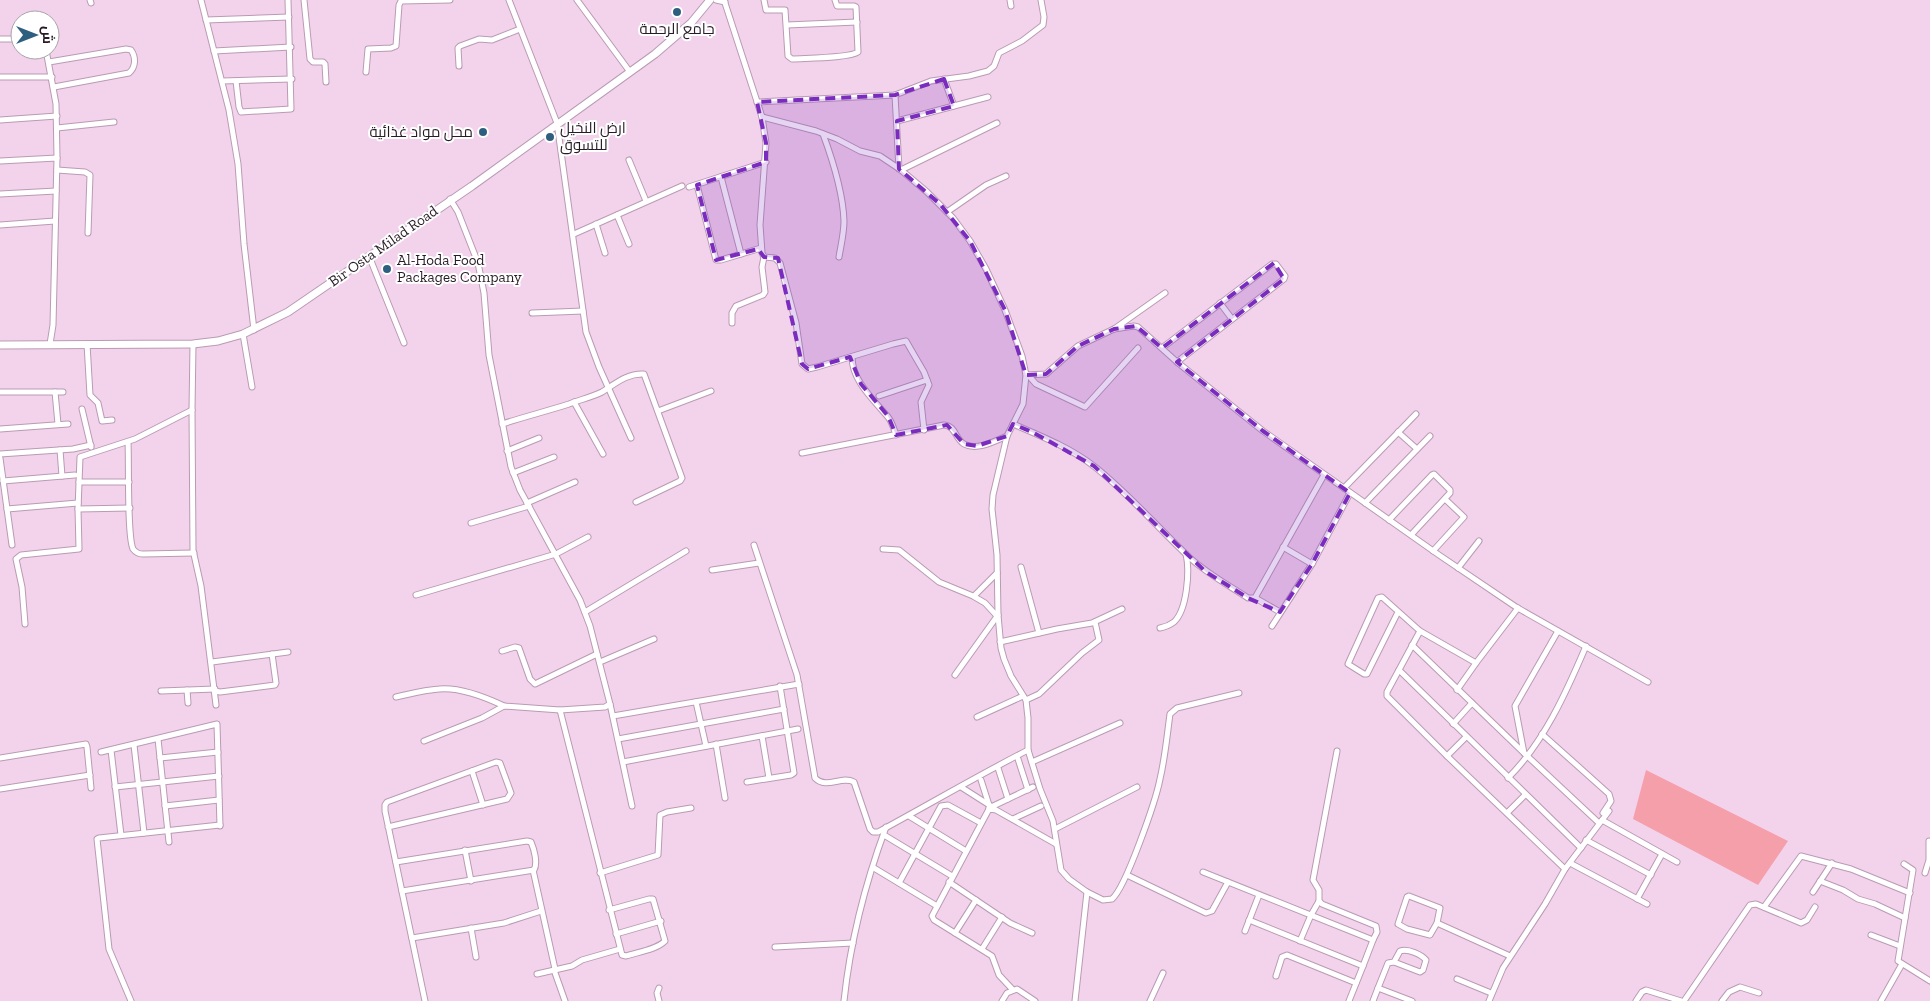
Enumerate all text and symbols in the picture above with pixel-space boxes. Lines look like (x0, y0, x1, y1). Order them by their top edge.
marker: جامع الرحمة (671, 6, 683, 18)
north arrow (10, 10, 60, 60)
place label: جامع الرحمة (639, 20, 715, 40)
text: ش (39, 26, 56, 44)
place label: ارض النخيل للتسوق (560, 119, 626, 155)
place label: محل مواد غذائية (369, 123, 473, 142)
marker: محل مواد غذائية (477, 126, 489, 138)
marker: ارض النخيل للتسوق (544, 131, 556, 143)
street label: Bir Osta Milad Road (325, 201, 442, 290)
place label: Al-Hoda Food Packages Company (397, 251, 522, 286)
marker: Al-Hoda Food Packages Company (381, 263, 393, 275)

